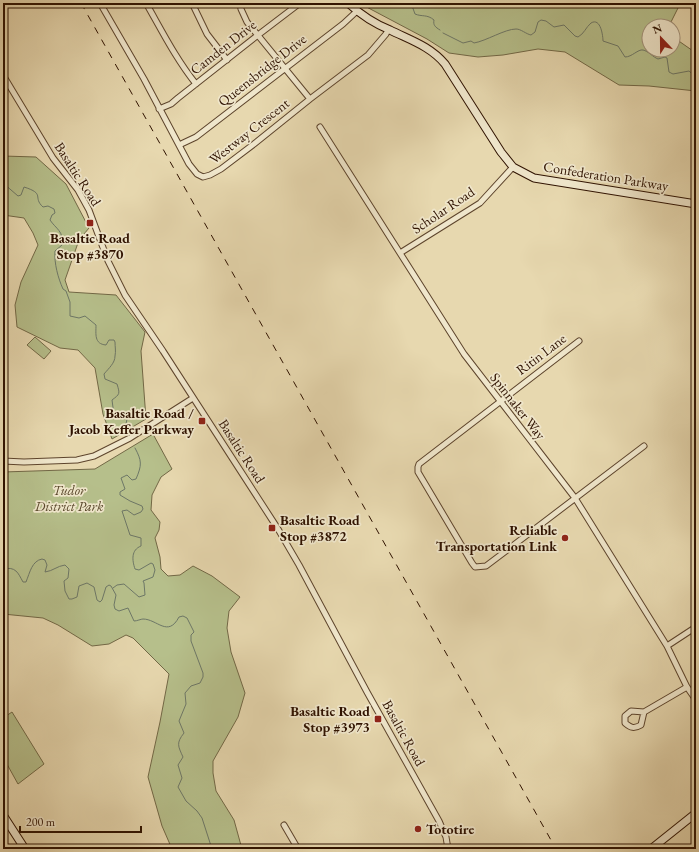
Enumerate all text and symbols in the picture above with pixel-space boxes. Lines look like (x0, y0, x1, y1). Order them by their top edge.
street label: Camden Drive (186, 15, 260, 78)
north arrow (641, 18, 681, 58)
text: N (651, 21, 664, 37)
street label: Queensbridge Drive (214, 30, 310, 110)
street label: Westway Crescent (205, 94, 293, 168)
street label: Basaltic Road (51, 139, 106, 210)
street label: Confederation Parkway (542, 157, 671, 195)
street label: Scholar Road (408, 182, 479, 238)
marker: Basaltic Road Stop #3870 (85, 218, 95, 228)
place label: Basaltic Road Stop #3870 (50, 229, 130, 263)
street label: Ritin Lane (512, 329, 570, 379)
street label: Spinnaker Way (486, 369, 550, 444)
place label: Basaltic Road / Jacob Keffer Parkway (67, 404, 194, 438)
marker: Basaltic Road / Jacob Keffer Parkway (197, 416, 207, 426)
street label: Basaltic Road (215, 416, 270, 487)
park label: Tudor District Park (34, 481, 104, 515)
place label: Basaltic Road Stop #3872 (280, 511, 360, 545)
place label: Reliable Transportation Link (436, 521, 557, 555)
marker: Basaltic Road Stop #3872 (267, 523, 277, 533)
marker: Reliable Transportation Link (560, 533, 570, 543)
street label: Basaltic Road (378, 697, 430, 770)
place label: Basaltic Road Stop #3973 (290, 702, 370, 736)
marker: Basaltic Road Stop #3973 (373, 714, 383, 724)
scale bar (20, 808, 141, 834)
text: 200 m (26, 814, 56, 830)
place label: Tototire (426, 820, 474, 838)
marker: Tototire (413, 824, 423, 834)

